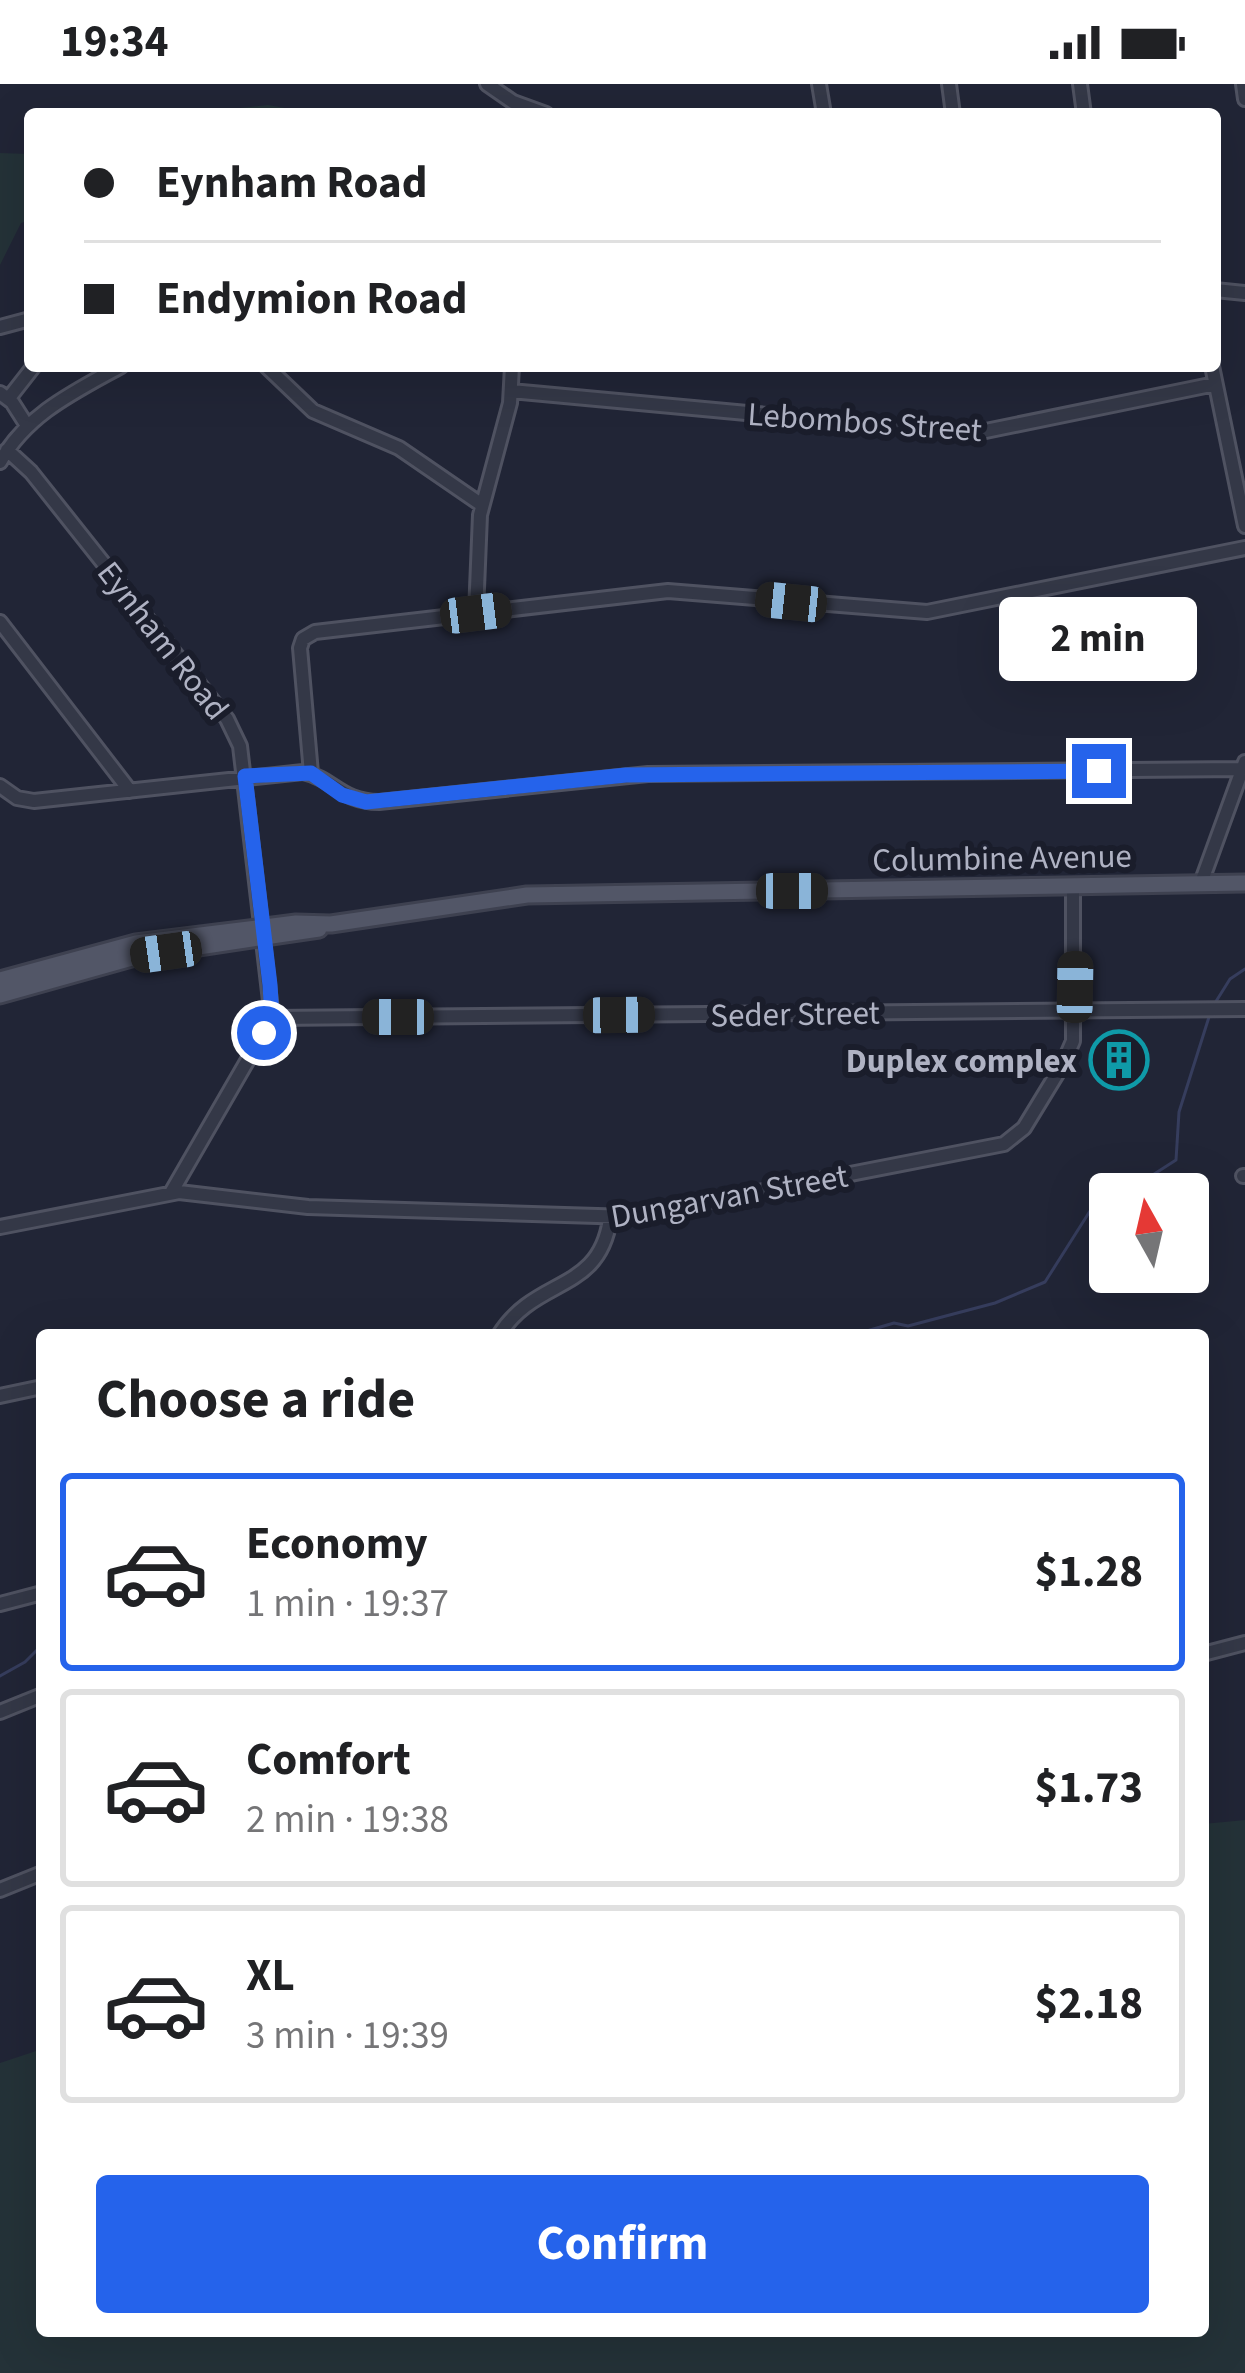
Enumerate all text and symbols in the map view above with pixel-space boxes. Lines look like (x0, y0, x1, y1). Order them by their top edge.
text: 19:34 (60, 10, 169, 74)
text: Eynham Road (156, 151, 427, 215)
text: Endymion Road (156, 267, 467, 331)
street label: Lebombos Street (746, 391, 984, 454)
street label: Eynham Road (86, 552, 240, 730)
car (753, 580, 829, 624)
car (438, 591, 514, 635)
callout: 2 min (1000, 597, 1198, 681)
text: 2 min (1051, 611, 1145, 667)
route end (1072, 744, 1126, 798)
street label: Columbine Avenue (872, 833, 1132, 884)
car (756, 873, 828, 909)
car (128, 929, 204, 975)
car (1056, 951, 1094, 1023)
street label: Seder Street (710, 990, 880, 1039)
car (583, 996, 655, 1034)
car (362, 999, 434, 1035)
route start (237, 1006, 291, 1060)
building icon: Duplex complex (1088, 1029, 1150, 1091)
place label: Duplex complex (846, 1038, 1077, 1085)
street label: Dungarvan Street (607, 1152, 852, 1240)
north arrow (1089, 1173, 1209, 1293)
map controls (1089, 1173, 1209, 1293)
text: Choose a ride (96, 1362, 415, 1439)
text: Economy (246, 1512, 428, 1576)
icon: car (102, 1518, 210, 1626)
text: $1.28 (1034, 1540, 1143, 1604)
text: 1 min · 19:37 (246, 1576, 449, 1632)
text: Comfort (246, 1728, 411, 1792)
icon: car (102, 1734, 210, 1842)
text: $1.73 (1034, 1756, 1143, 1820)
text: 2 min · 19:38 (246, 1792, 449, 1848)
text: XL (246, 1944, 295, 2008)
icon: car (102, 1950, 210, 2058)
text: $2.18 (1034, 1972, 1143, 2036)
text: 3 min · 19:39 (246, 2008, 449, 2064)
button: Confirm (96, 2175, 1149, 2313)

